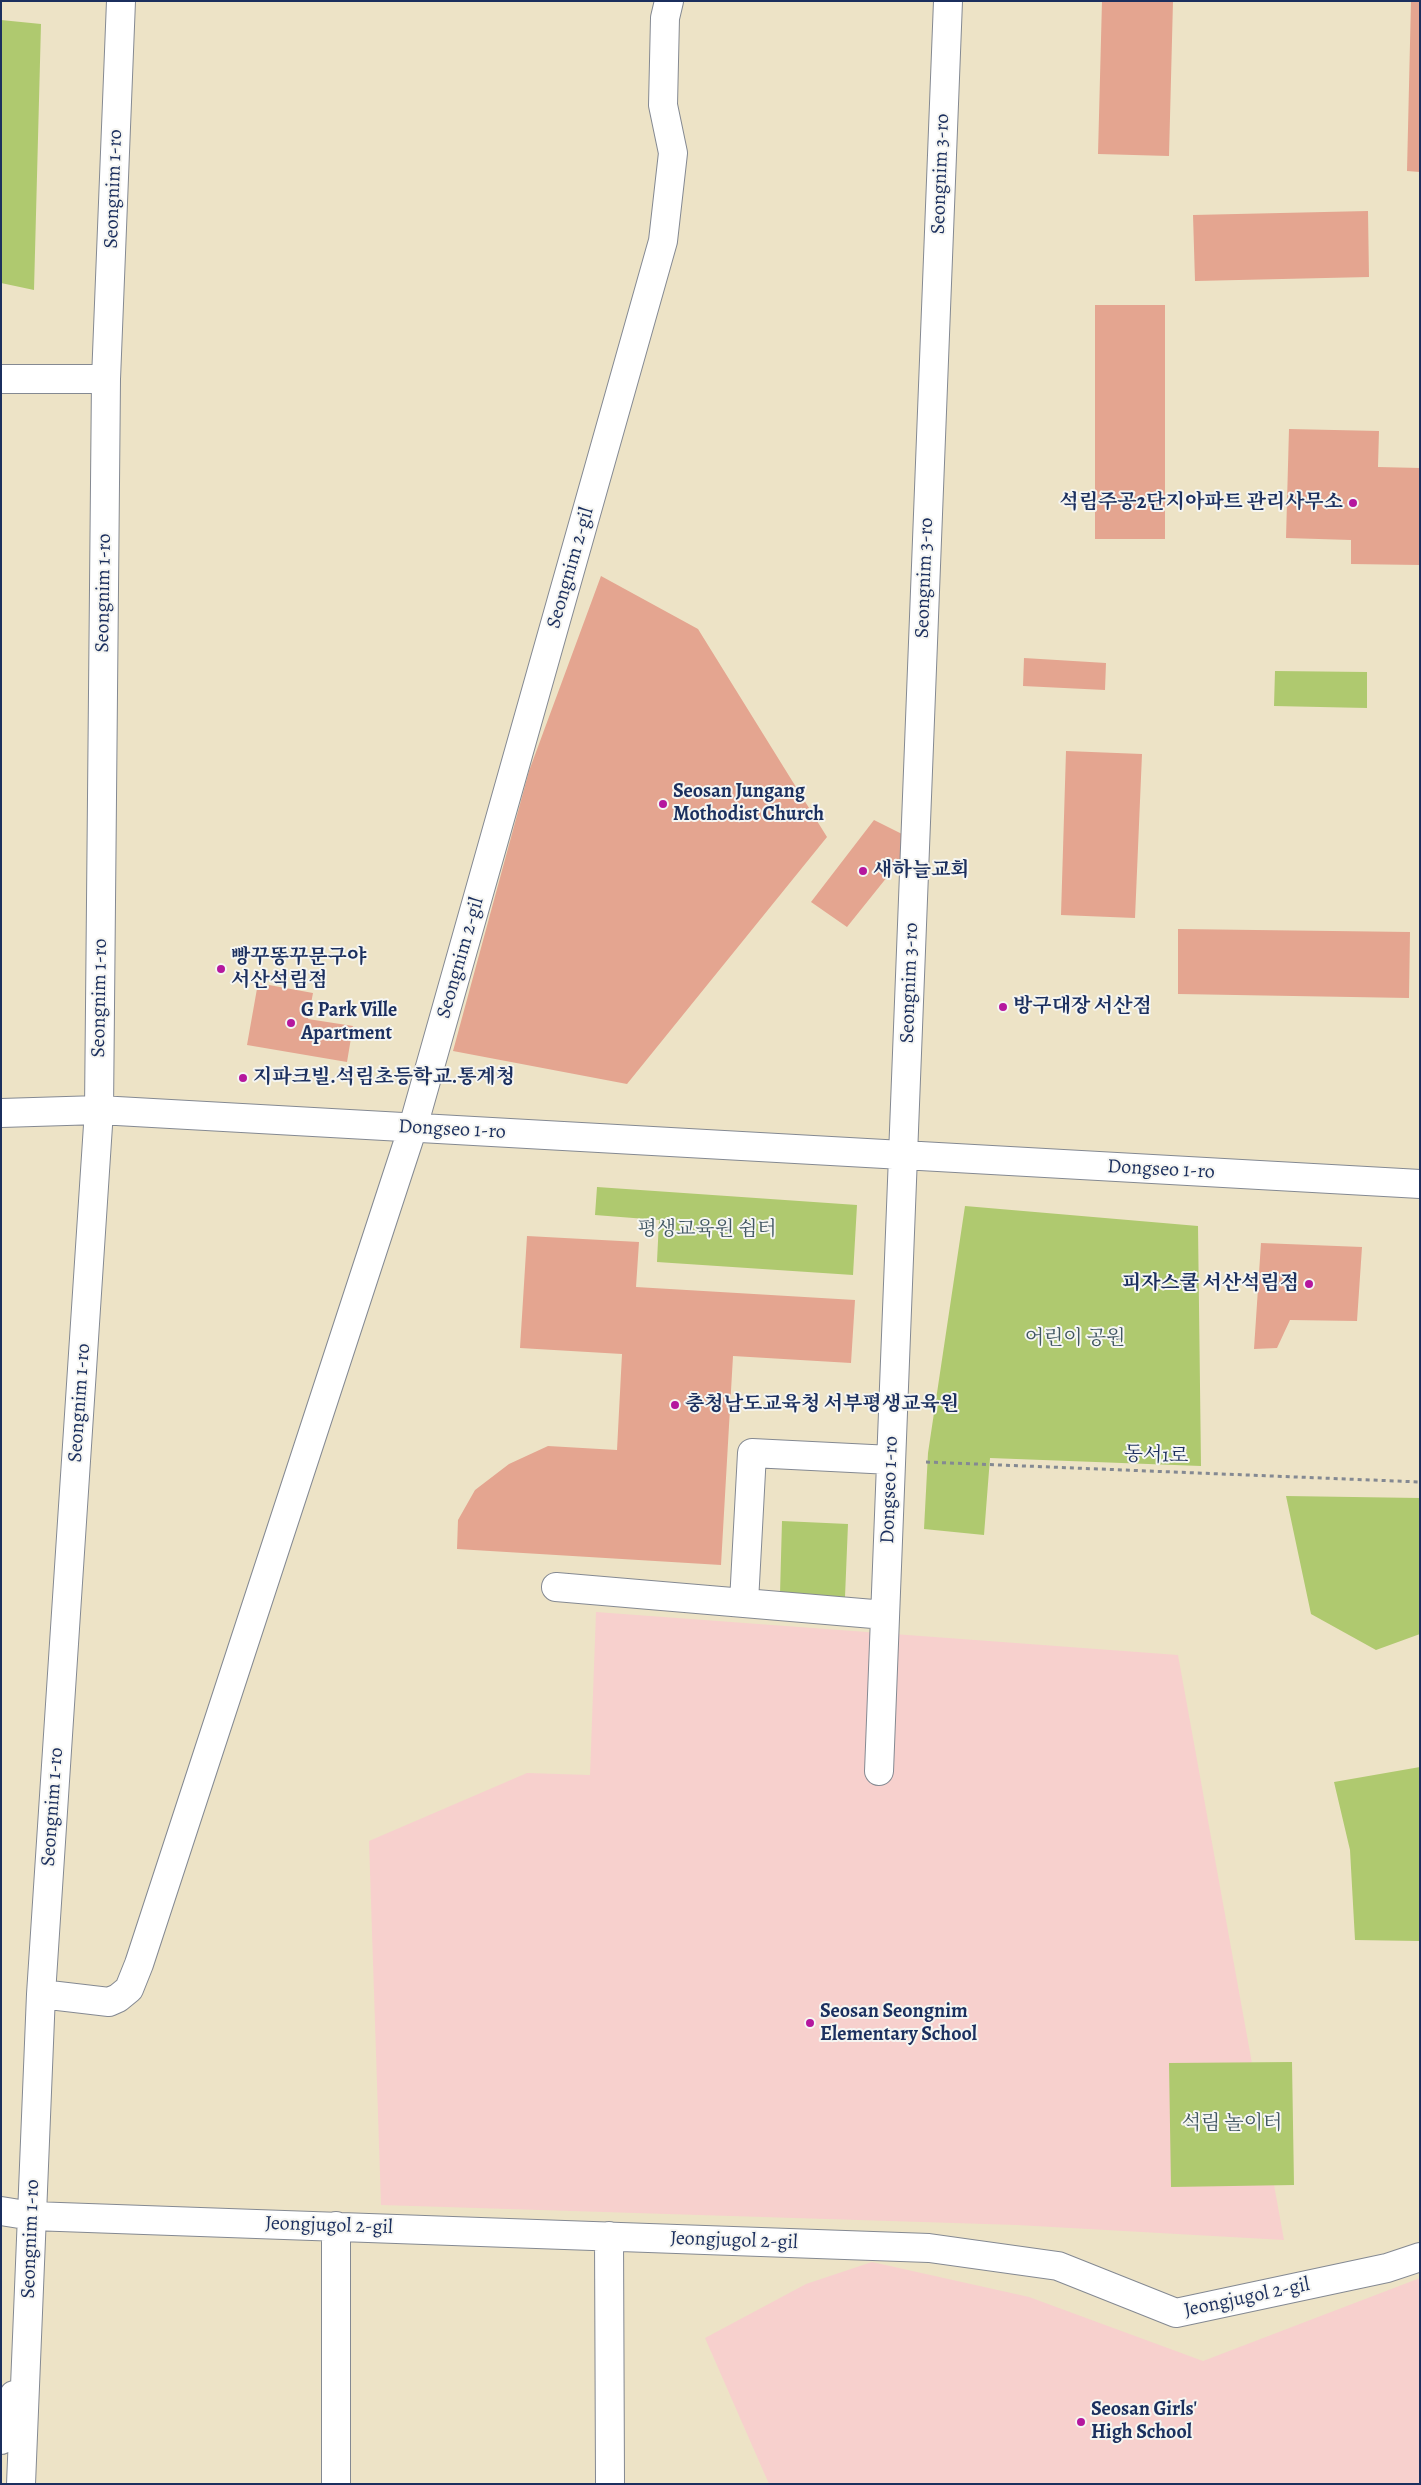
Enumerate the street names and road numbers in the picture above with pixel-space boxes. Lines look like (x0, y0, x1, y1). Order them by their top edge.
street label: Seongnim 3-ro (927, 113, 955, 235)
street label: Seongnim 1-ro (100, 129, 128, 249)
street label: Seongnim 2-gil (542, 505, 600, 631)
street label: Seongnim 3-ro (911, 517, 939, 639)
street label: Seongnim 1-ro (91, 533, 117, 653)
street label: Seongnim 2-gil (432, 895, 490, 1021)
street label: Seongnim 3-ro (896, 922, 924, 1044)
street label: Seongnim 1-ro (87, 938, 113, 1058)
street label: Dongseo 1-ro (398, 1115, 506, 1145)
street label: Dongseo 1-ro (1107, 1155, 1215, 1185)
street label: Seongnim 1-ro (64, 1343, 96, 1463)
street label: Dongseo 1-ro (876, 1436, 904, 1544)
street label: 동서1로 (1123, 1443, 1189, 1469)
street label: Seongnim 1-ro (37, 1747, 69, 1867)
street label: Seongnim 1-ro (17, 2179, 45, 2299)
street label: Jeongjugol 2-gil (265, 2212, 393, 2240)
street label: Jeongjugol 2-gil (670, 2227, 798, 2255)
street label: Jeongjugol 2-gil (1182, 2273, 1312, 2323)

